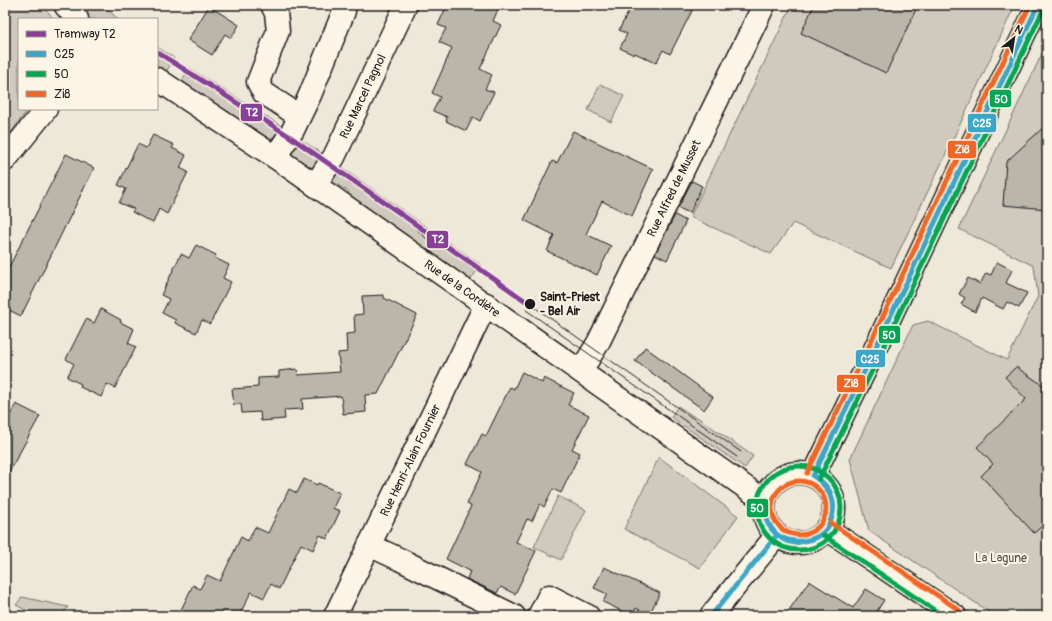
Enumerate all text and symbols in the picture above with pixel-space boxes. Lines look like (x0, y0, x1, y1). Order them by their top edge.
legend (18, 18, 158, 110)
north arrow (994, 18, 1034, 58)
text: N (1012, 22, 1026, 38)
text: Tramway T2 (54, 27, 116, 42)
text: C25 (54, 47, 75, 62)
street label: Rue Marcel Pagnol (336, 52, 389, 141)
text: 50 (54, 67, 69, 82)
text: Zi8 (54, 87, 70, 102)
line badge: 50 (989, 89, 1012, 108)
text: 50 (994, 93, 1008, 106)
line badge: T2 (240, 103, 263, 122)
text: T2 (245, 106, 258, 119)
line badge: C25 (967, 113, 997, 133)
text: C25 (973, 117, 991, 130)
street label: Rue Alfred de Musset (644, 137, 704, 239)
line badge: Zi8 (947, 140, 977, 159)
text: Zi8 (954, 143, 970, 156)
line badge: T2 (426, 230, 449, 249)
text: T2 (431, 233, 444, 246)
street label: Rue de la Cordière (421, 256, 503, 320)
place label: Saint-Priest - Bel Air (540, 290, 601, 319)
marker: Saint-Priest - Bel Air (523, 297, 537, 311)
line badge: 50 (878, 325, 901, 344)
text: 50 (882, 329, 896, 342)
line badge: C25 (855, 349, 886, 368)
text: C25 (861, 353, 879, 366)
line badge: Zi8 (836, 374, 866, 393)
text: Zi8 (843, 377, 859, 390)
street label: Rue Henri-Alain Fournier (377, 401, 444, 519)
line badge: 50 (746, 498, 769, 518)
text: 50 (750, 502, 764, 515)
park label: La Lagune (975, 551, 1027, 566)

